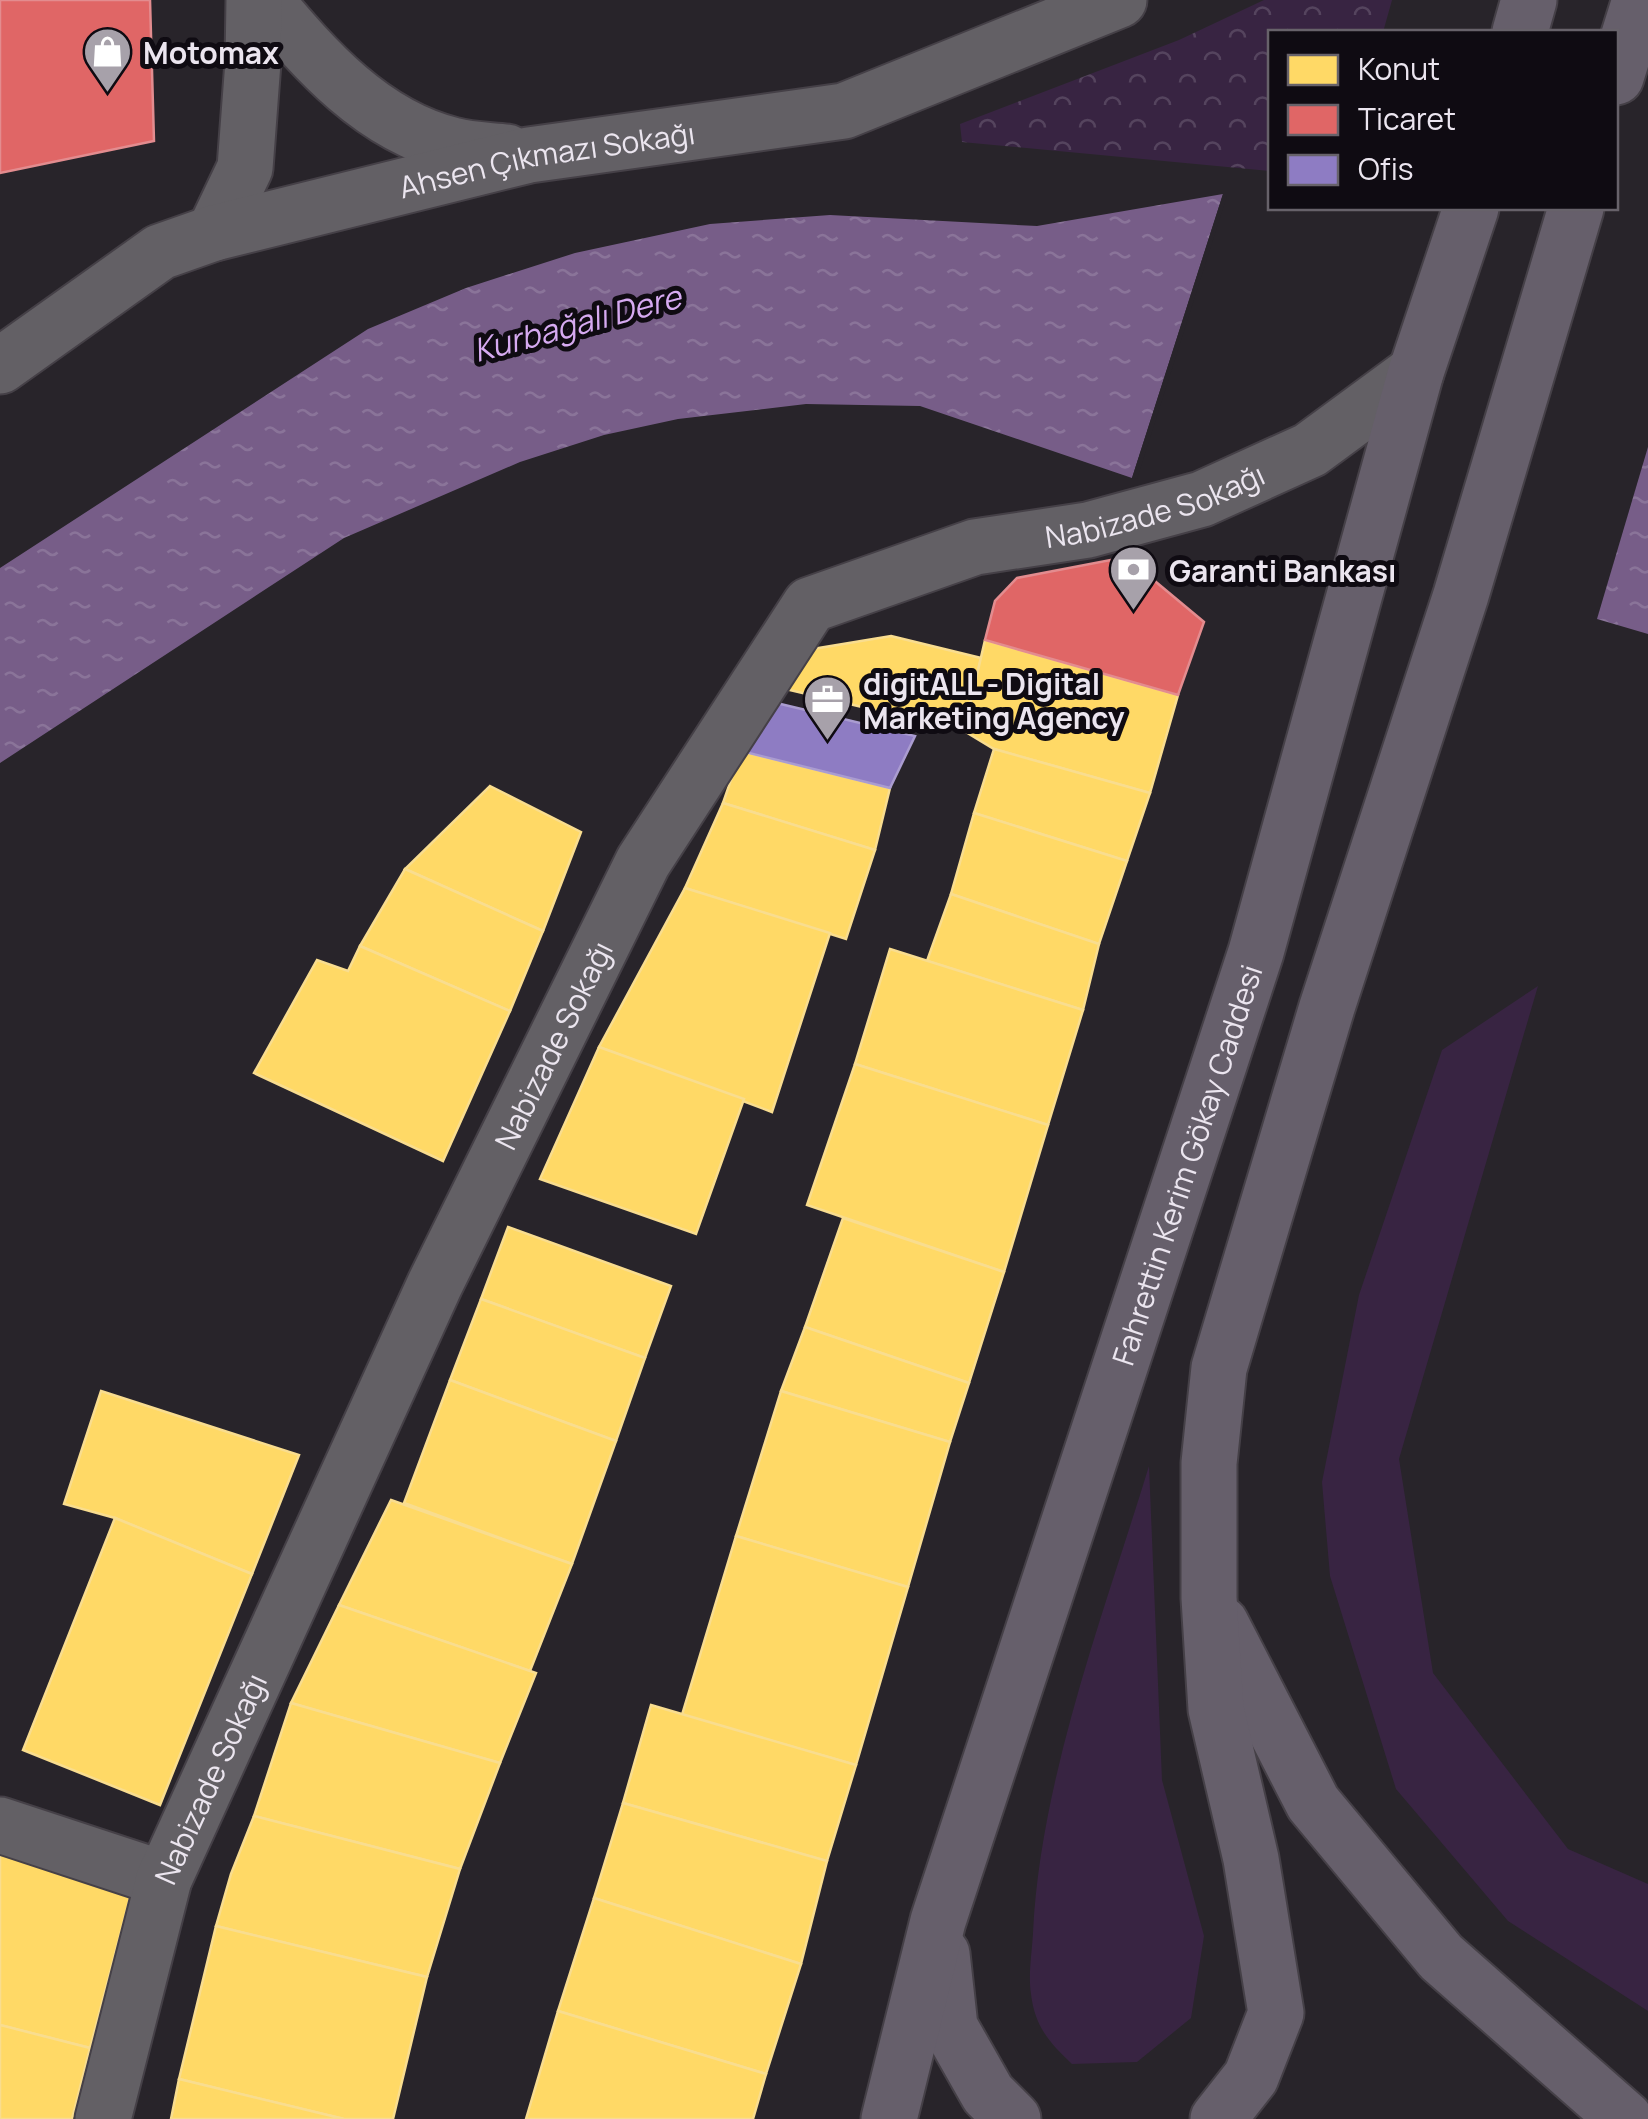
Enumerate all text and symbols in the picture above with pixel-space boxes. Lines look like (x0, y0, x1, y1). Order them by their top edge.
shop icon: Motomax (82, 26, 134, 94)
legend (1268, 30, 1618, 210)
place label: Motomax (143, 32, 279, 73)
text: Konut (1358, 48, 1440, 89)
text: Ticaret (1358, 98, 1456, 139)
street label: Ahsen Çıkmazı Sokağı (394, 112, 697, 207)
text: Ofis (1358, 148, 1414, 189)
water label: Kurbağalı Dere (468, 274, 688, 372)
street label: Nabizade Sokağı (1042, 453, 1271, 557)
bank icon: Garanti Bankası (1108, 544, 1160, 612)
place label: Garanti Bankası (1169, 550, 1396, 591)
place label: digitALL - Digital Marketing Agency (863, 663, 1125, 738)
office icon: digitALL - Digital Marketing Agency (802, 674, 854, 742)
street label: Nabizade Sokağı (484, 934, 622, 1156)
street label: Fahrettin Kerim Gökay Caddesi (1101, 959, 1271, 1370)
street label: Nabizade Sokağı (144, 1666, 276, 1891)

